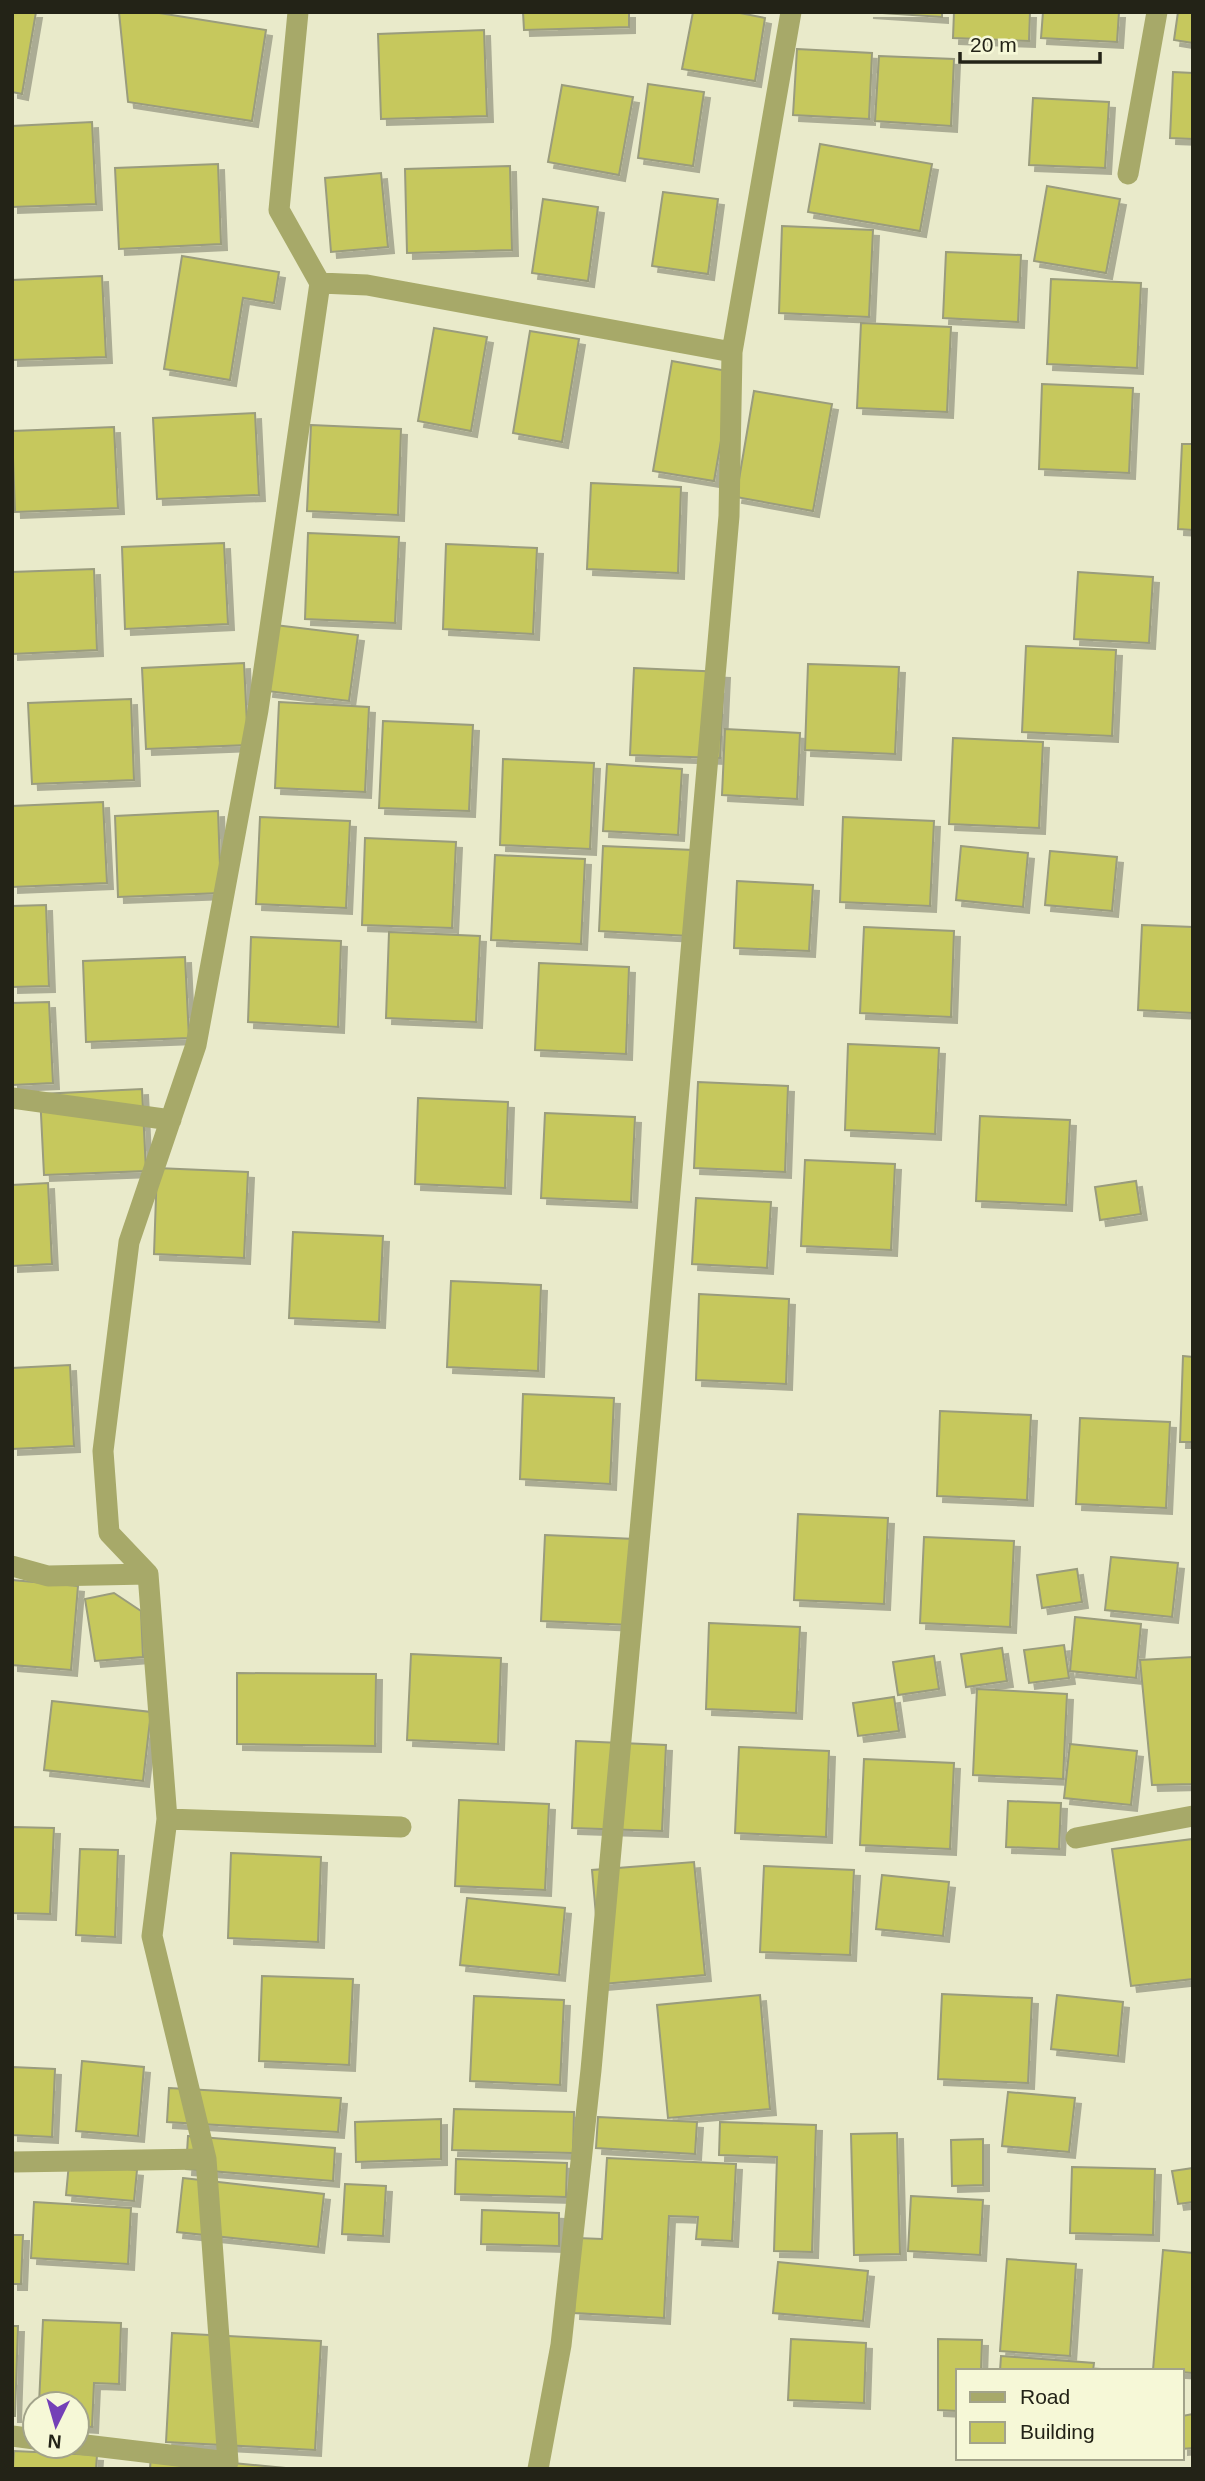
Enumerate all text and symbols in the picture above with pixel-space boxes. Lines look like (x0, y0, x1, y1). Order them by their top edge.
scale bar (960, 21, 1100, 65)
text: 20 m (970, 33, 1017, 56)
legend (956, 2369, 1184, 2460)
text: Road (1020, 2385, 1070, 2408)
north arrow (21, 2390, 91, 2460)
text: Building (1020, 2420, 1095, 2443)
text: N (47, 2430, 62, 2452)

